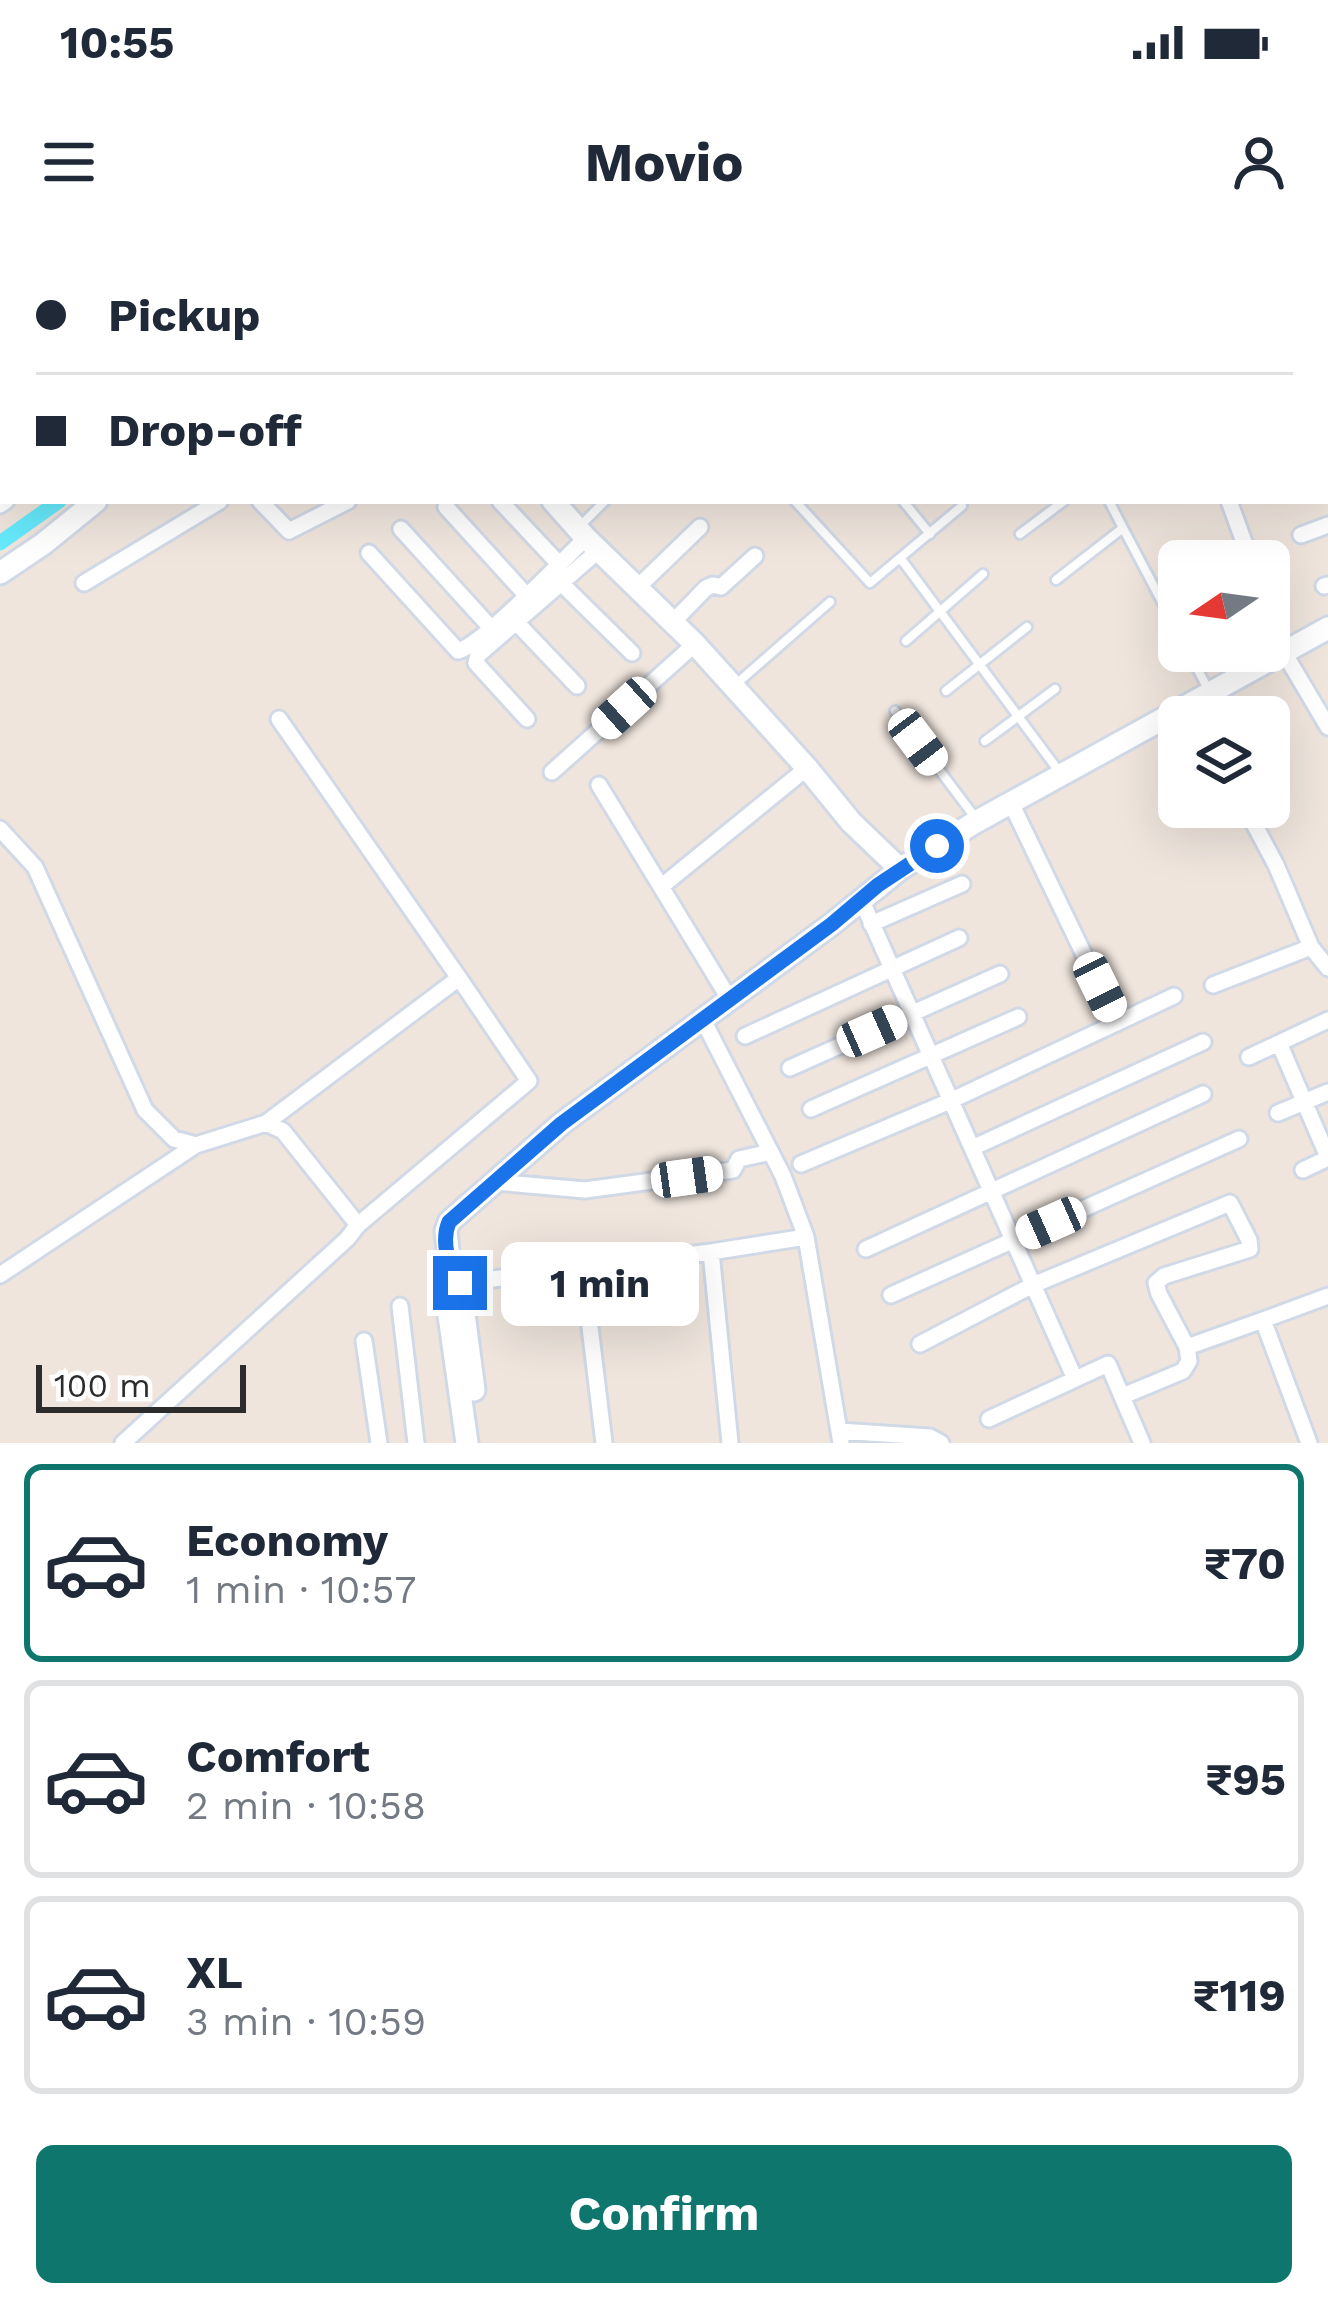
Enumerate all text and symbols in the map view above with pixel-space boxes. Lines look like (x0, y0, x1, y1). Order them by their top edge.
text: 10:55 (60, 16, 174, 69)
icon: menu (36, 129, 102, 195)
icon: person (1226, 129, 1292, 195)
text: Movio (584, 131, 744, 194)
text: Pickup (108, 289, 260, 342)
text: Drop-off (108, 404, 302, 457)
north arrow (1158, 540, 1290, 672)
map controls (1158, 540, 1290, 828)
car (585, 671, 663, 745)
button: layers (1158, 696, 1290, 828)
car (882, 702, 954, 782)
route start (910, 819, 964, 873)
car (1068, 947, 1132, 1027)
car (832, 1000, 912, 1062)
car (649, 1154, 725, 1200)
car (1011, 1192, 1091, 1254)
callout: 1 min (502, 1241, 700, 1325)
route end (433, 1256, 487, 1310)
text: 1 min (550, 1261, 650, 1306)
scale bar (36, 1359, 246, 1412)
text: 100 m (54, 1366, 151, 1405)
icon: car (42, 1509, 150, 1617)
text: Economy (186, 1514, 388, 1567)
text: ₹70 (1204, 1537, 1286, 1590)
text: 1 min · 10:57 (186, 1567, 416, 1612)
icon: car (42, 1725, 150, 1833)
text: Comfort (186, 1730, 370, 1783)
text: ₹95 (1205, 1753, 1286, 1806)
text: 2 min · 10:58 (186, 1783, 426, 1828)
icon: car (42, 1941, 150, 2049)
text: XL (186, 1946, 243, 1999)
text: ₹119 (1192, 1969, 1286, 2022)
text: 3 min · 10:59 (186, 1999, 426, 2044)
button: Confirm (36, 2145, 1292, 2283)

